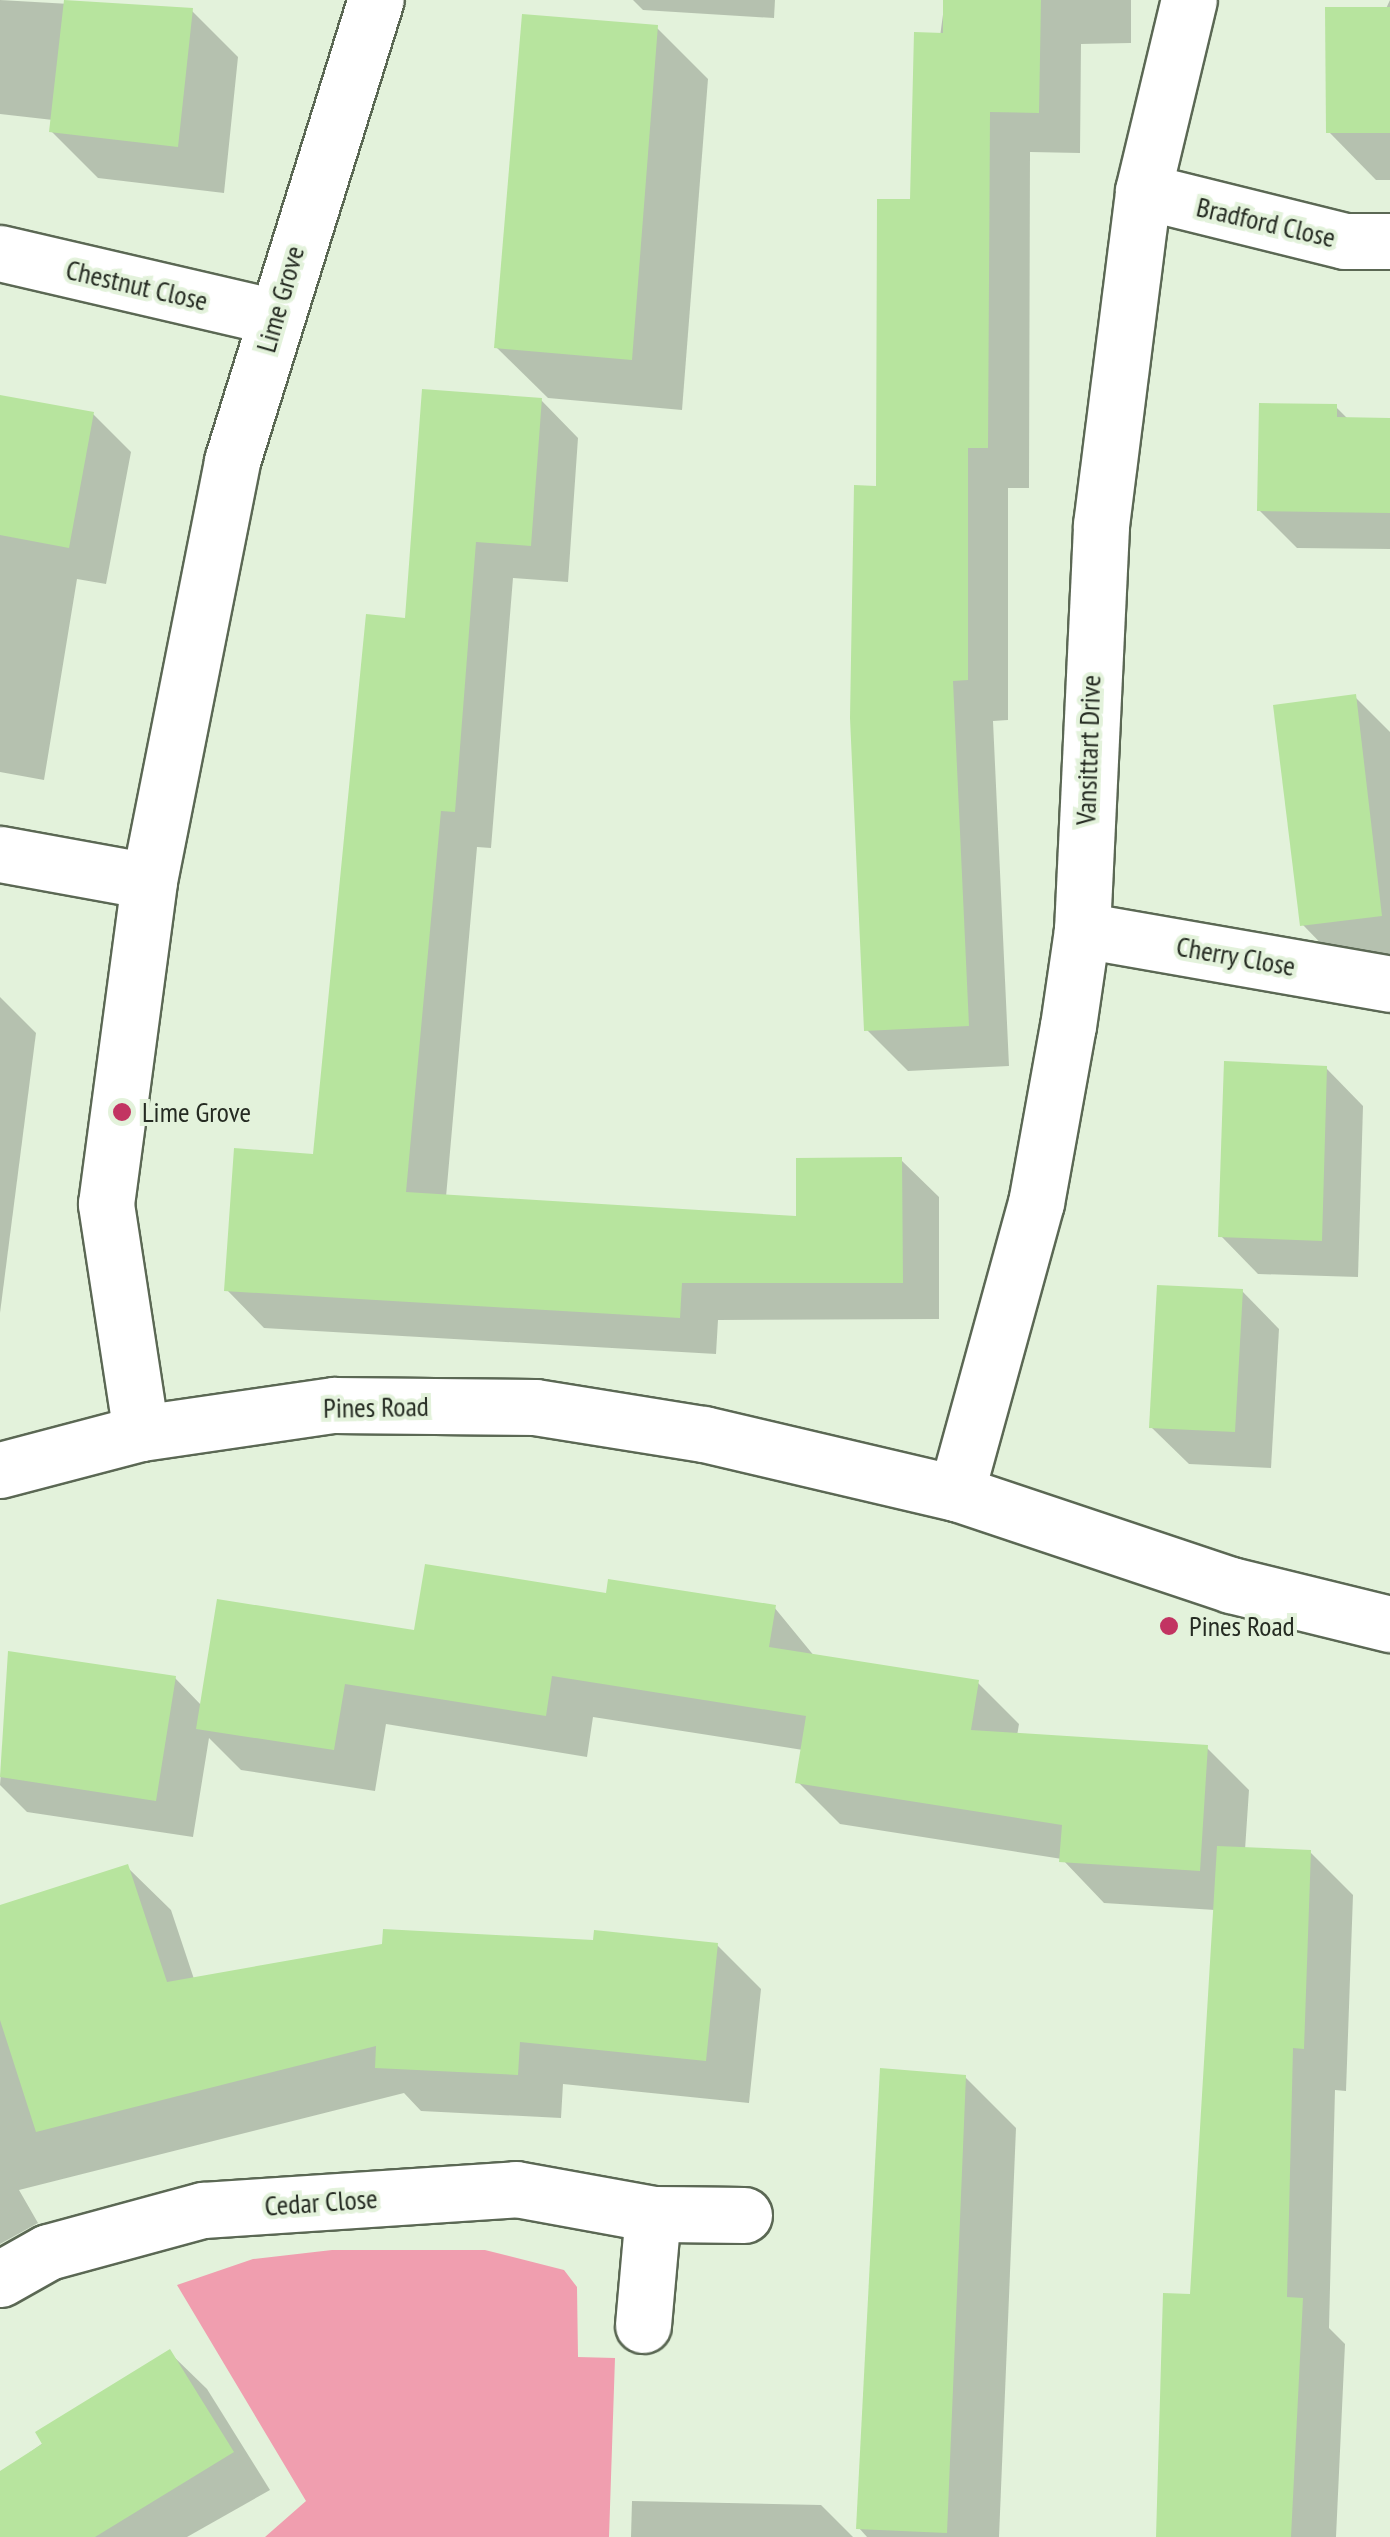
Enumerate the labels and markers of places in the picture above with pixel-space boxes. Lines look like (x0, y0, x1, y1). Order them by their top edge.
place label: Lime Grove (142, 1095, 251, 1129)
marker: Lime Grove (111, 1101, 133, 1123)
place label: Pines Road (1189, 1609, 1295, 1643)
marker: Pines Road (1158, 1615, 1180, 1637)

